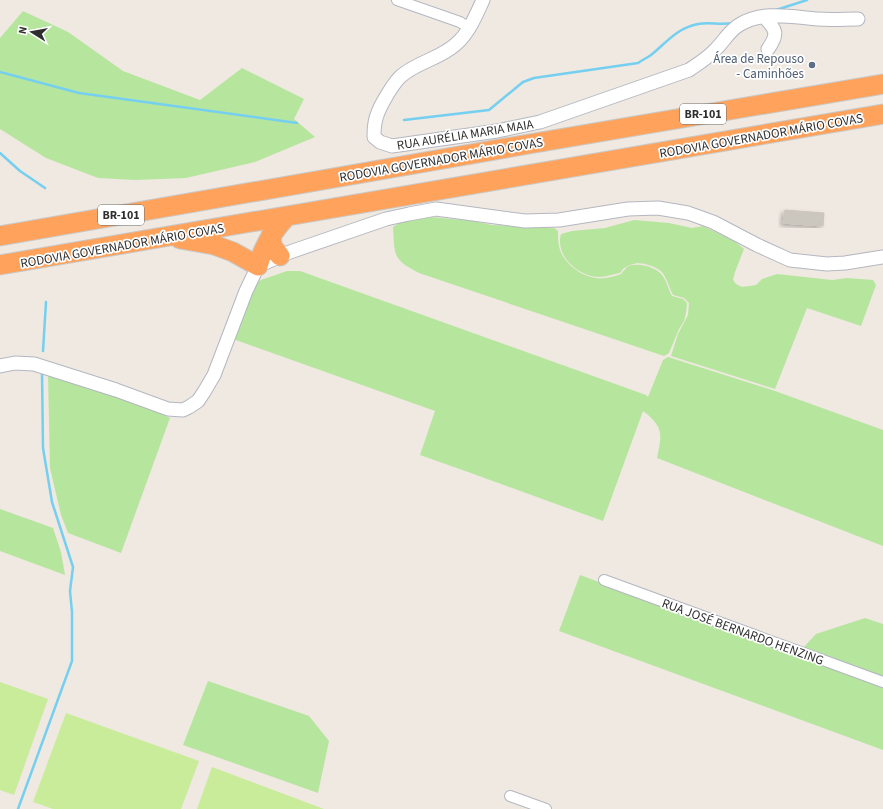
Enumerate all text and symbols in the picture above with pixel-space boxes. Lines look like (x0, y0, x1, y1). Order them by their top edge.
north arrow (12, 12, 52, 52)
text: N (15, 25, 31, 35)
place label: Área de Repouso - Caminhões (713, 50, 805, 83)
marker: Área de Repouso - Caminhões (807, 60, 817, 70)
road number: BR-101 (680, 104, 726, 124)
street label: RODOVIA GOVERNADOR MÁRIO COVAS (658, 109, 864, 163)
street label: RUA AURÉLIA MARIA MAIA (396, 115, 536, 155)
street label: RODOVIA GOVERNADOR MÁRIO COVAS (338, 133, 544, 187)
road number: BR-101 (98, 205, 144, 225)
street label: RODOVIA GOVERNADOR MÁRIO COVAS (19, 219, 225, 273)
street label: RUA JOSÉ BERNARDO HENZING (659, 594, 826, 670)

